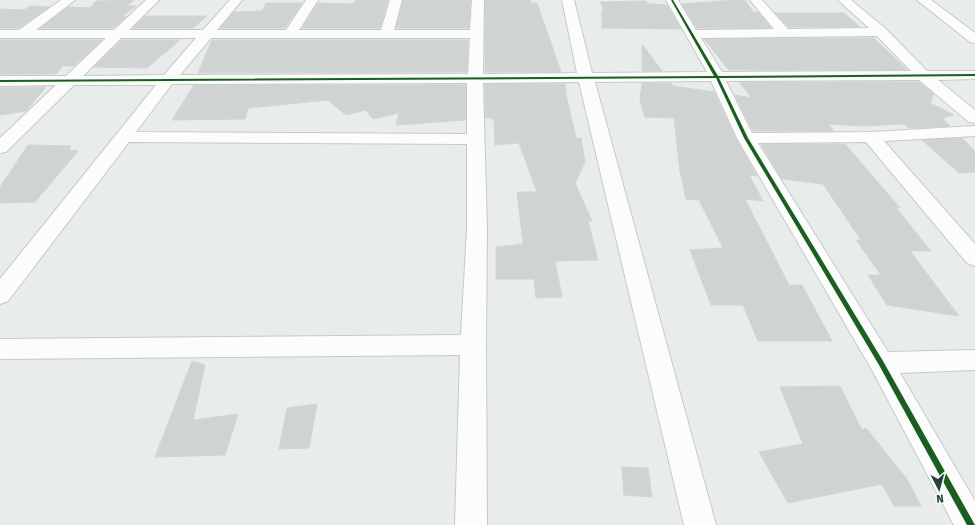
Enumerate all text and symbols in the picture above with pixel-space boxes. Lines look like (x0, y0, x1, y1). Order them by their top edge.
north arrow (919, 469, 959, 509)
text: N (936, 492, 944, 505)

